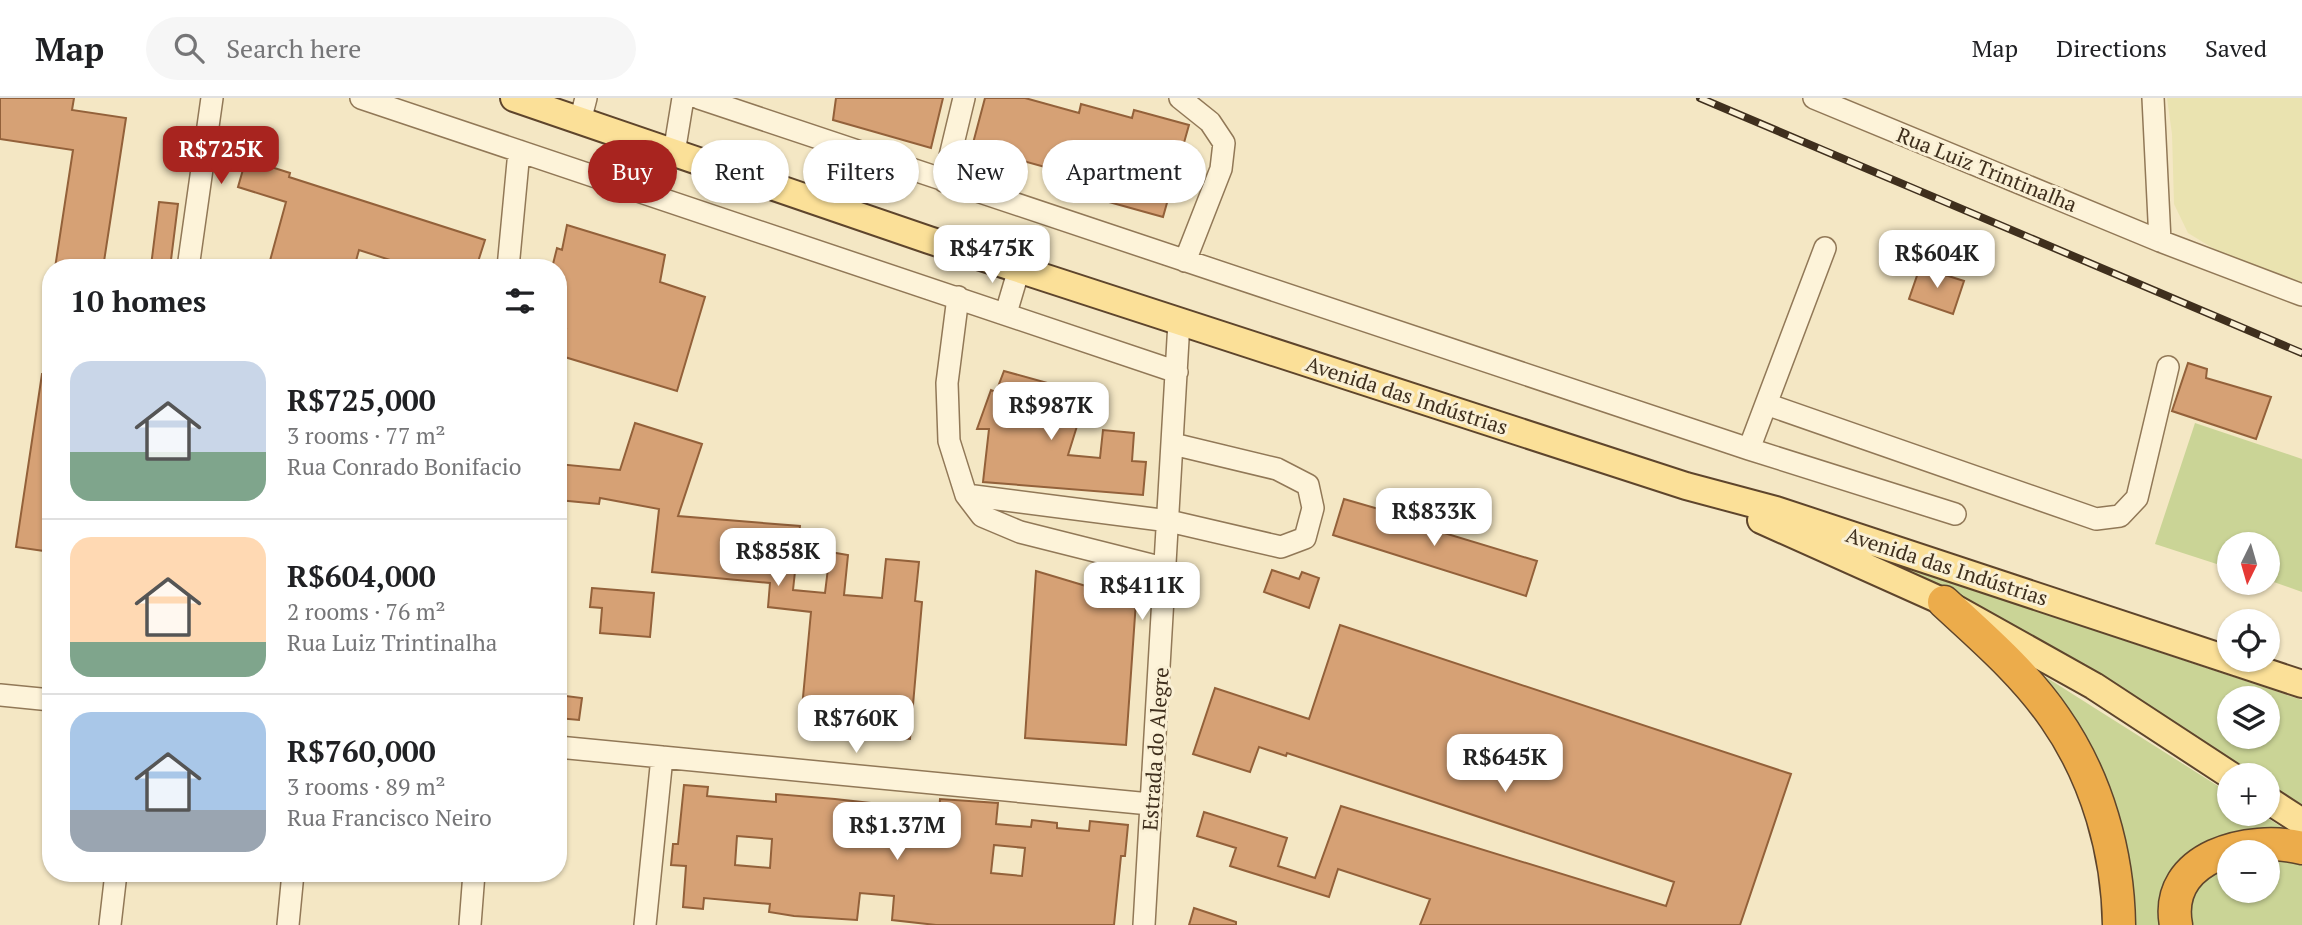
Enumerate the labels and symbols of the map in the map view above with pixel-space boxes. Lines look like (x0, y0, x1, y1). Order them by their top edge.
street label: Rua Luiz Trintinalha (1893, 120, 2082, 218)
pin: R$725K (164, 126, 278, 186)
pin: R$475K (935, 226, 1049, 285)
pin: R$604K (1880, 230, 1994, 290)
street label: Avenida das Indústrias (1302, 349, 1512, 441)
pin: R$987K (994, 382, 1108, 442)
pin: R$833K (1377, 489, 1491, 548)
street label: Avenida das Indústrias (1842, 520, 2052, 612)
pin: R$858K (721, 528, 835, 588)
north arrow (2217, 532, 2280, 595)
pin: R$411K (1085, 562, 1199, 622)
street label: Estrada do Alegre (1135, 666, 1175, 832)
pin: R$760K (799, 696, 913, 755)
pin: R$645K (1448, 734, 1562, 794)
pin: R$1.37M (832, 802, 962, 862)

